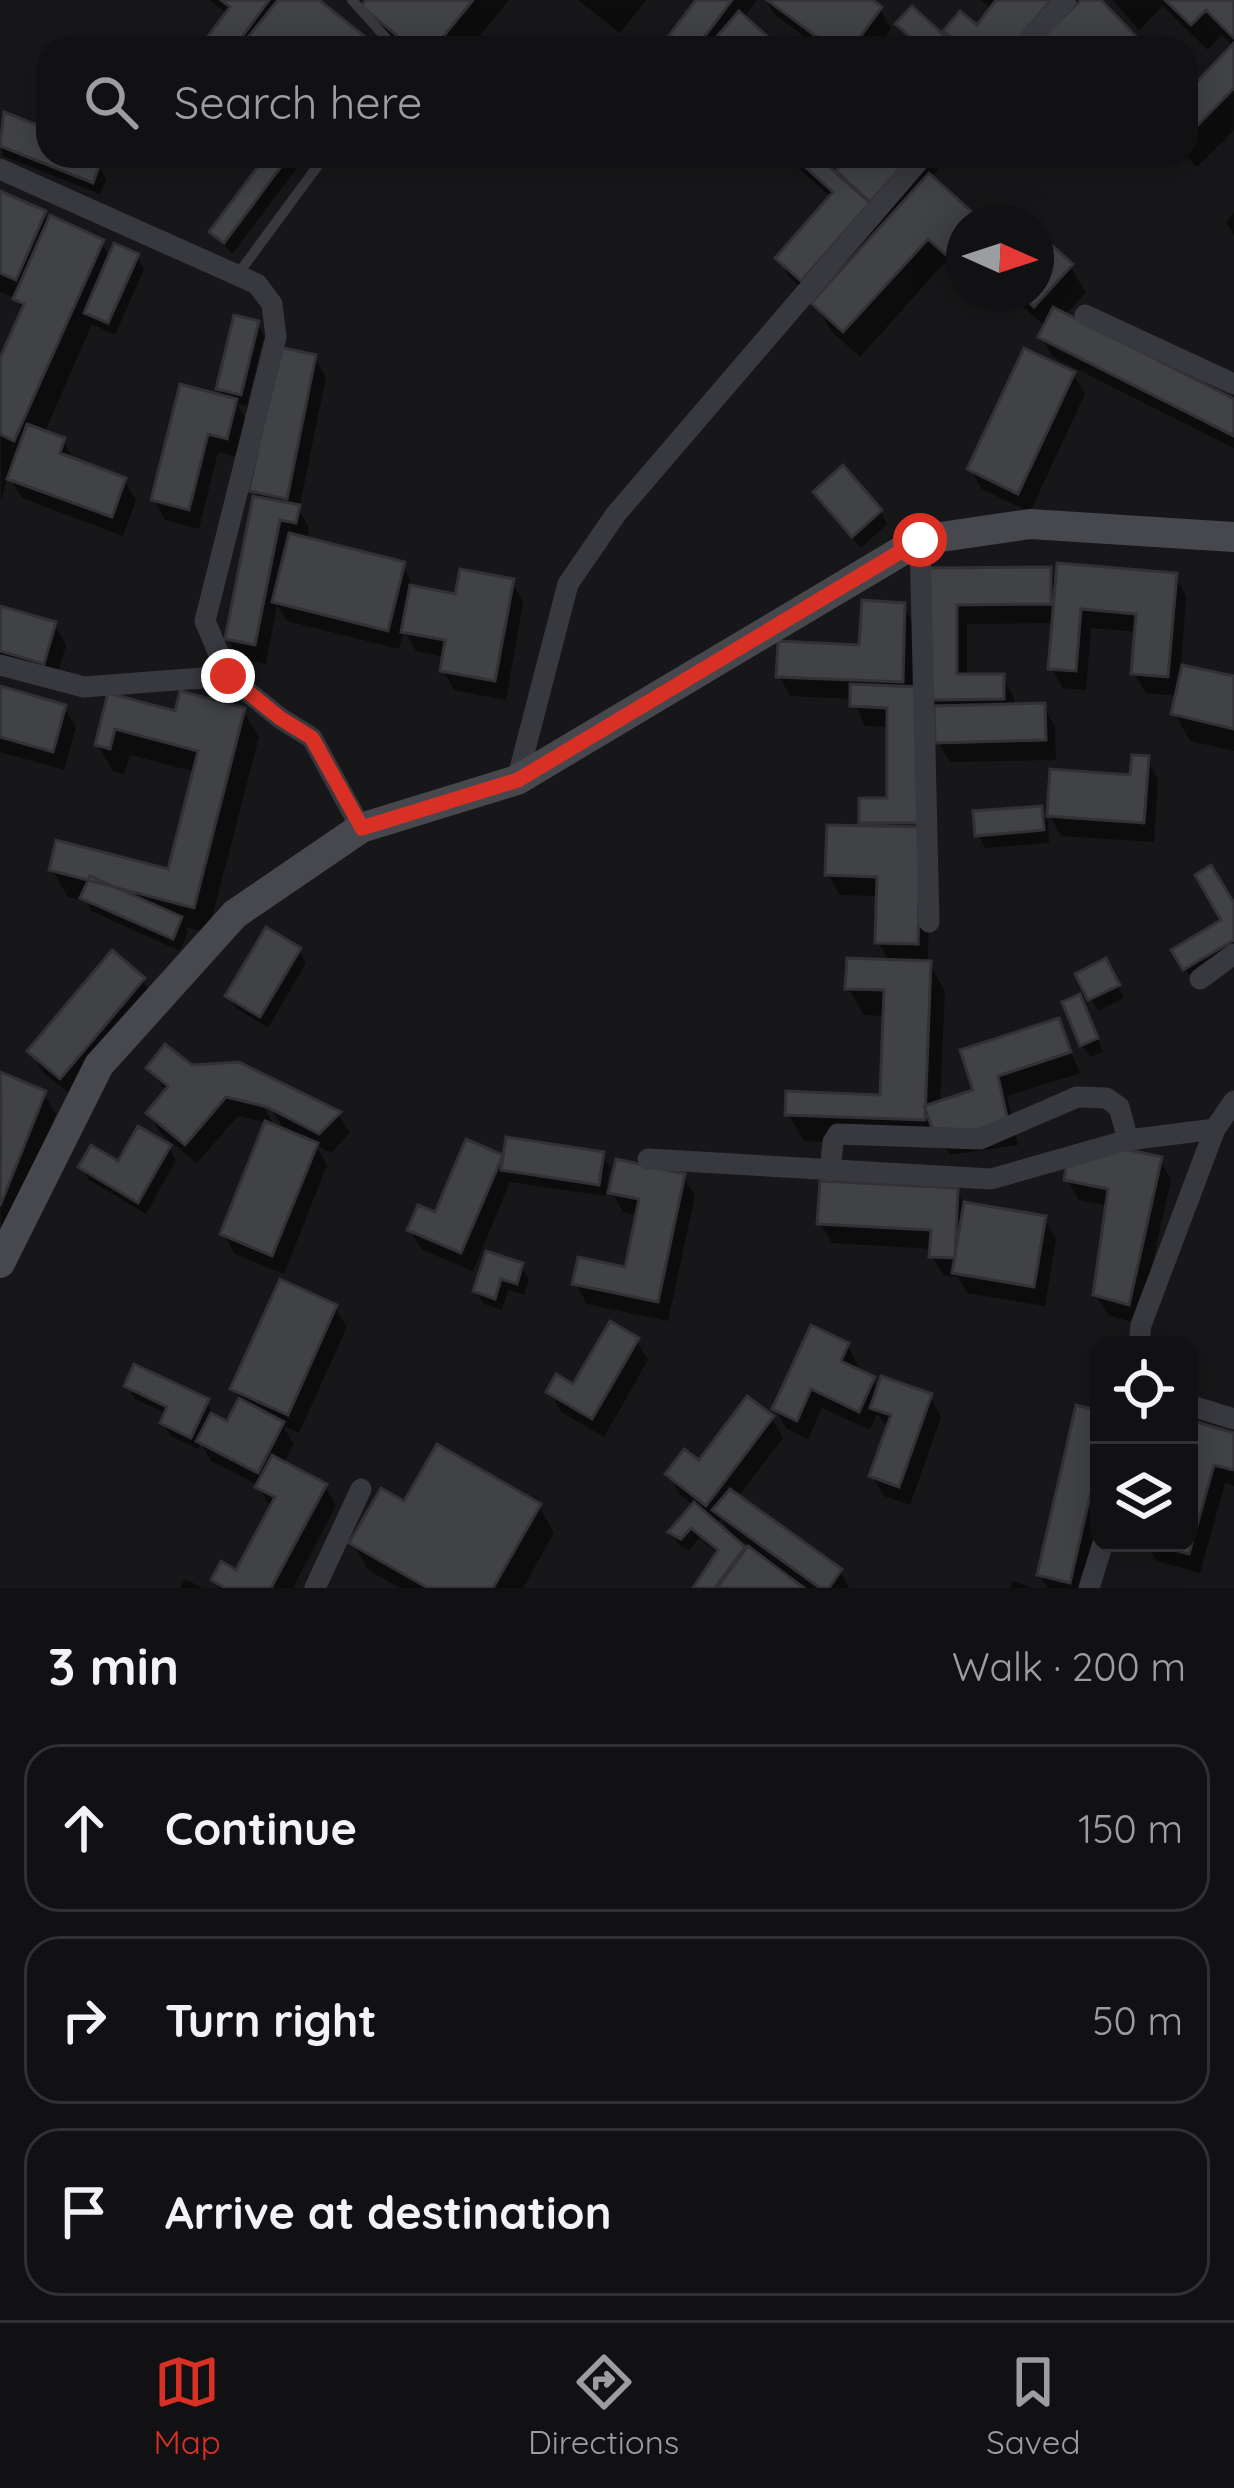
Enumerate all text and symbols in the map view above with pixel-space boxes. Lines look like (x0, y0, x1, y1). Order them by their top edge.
search box (36, 36, 1198, 168)
icon: search (78, 69, 144, 135)
text: Search here (174, 74, 422, 130)
north arrow (946, 204, 1054, 312)
route start (893, 513, 947, 567)
route end (201, 649, 255, 703)
map controls (1090, 1336, 1198, 1552)
button: locate (1090, 1336, 1198, 1444)
button: layers (1090, 1444, 1198, 1552)
text: 3 min (48, 1634, 179, 1698)
text: Walk · 200 m (952, 1642, 1186, 1691)
icon: ahead (51, 1795, 117, 1861)
text: Continue (165, 1800, 357, 1856)
text: 150 m (1078, 1804, 1183, 1853)
icon: right (51, 1987, 117, 2053)
text: Turn right (165, 1992, 377, 2048)
text: 50 m (1092, 1996, 1183, 2045)
icon: arrive (51, 2179, 117, 2245)
text: Arrive at destination (165, 2184, 611, 2240)
tab: Map (154, 2349, 221, 2462)
tab: Directions (528, 2349, 679, 2462)
tab: Saved (986, 2349, 1080, 2462)

